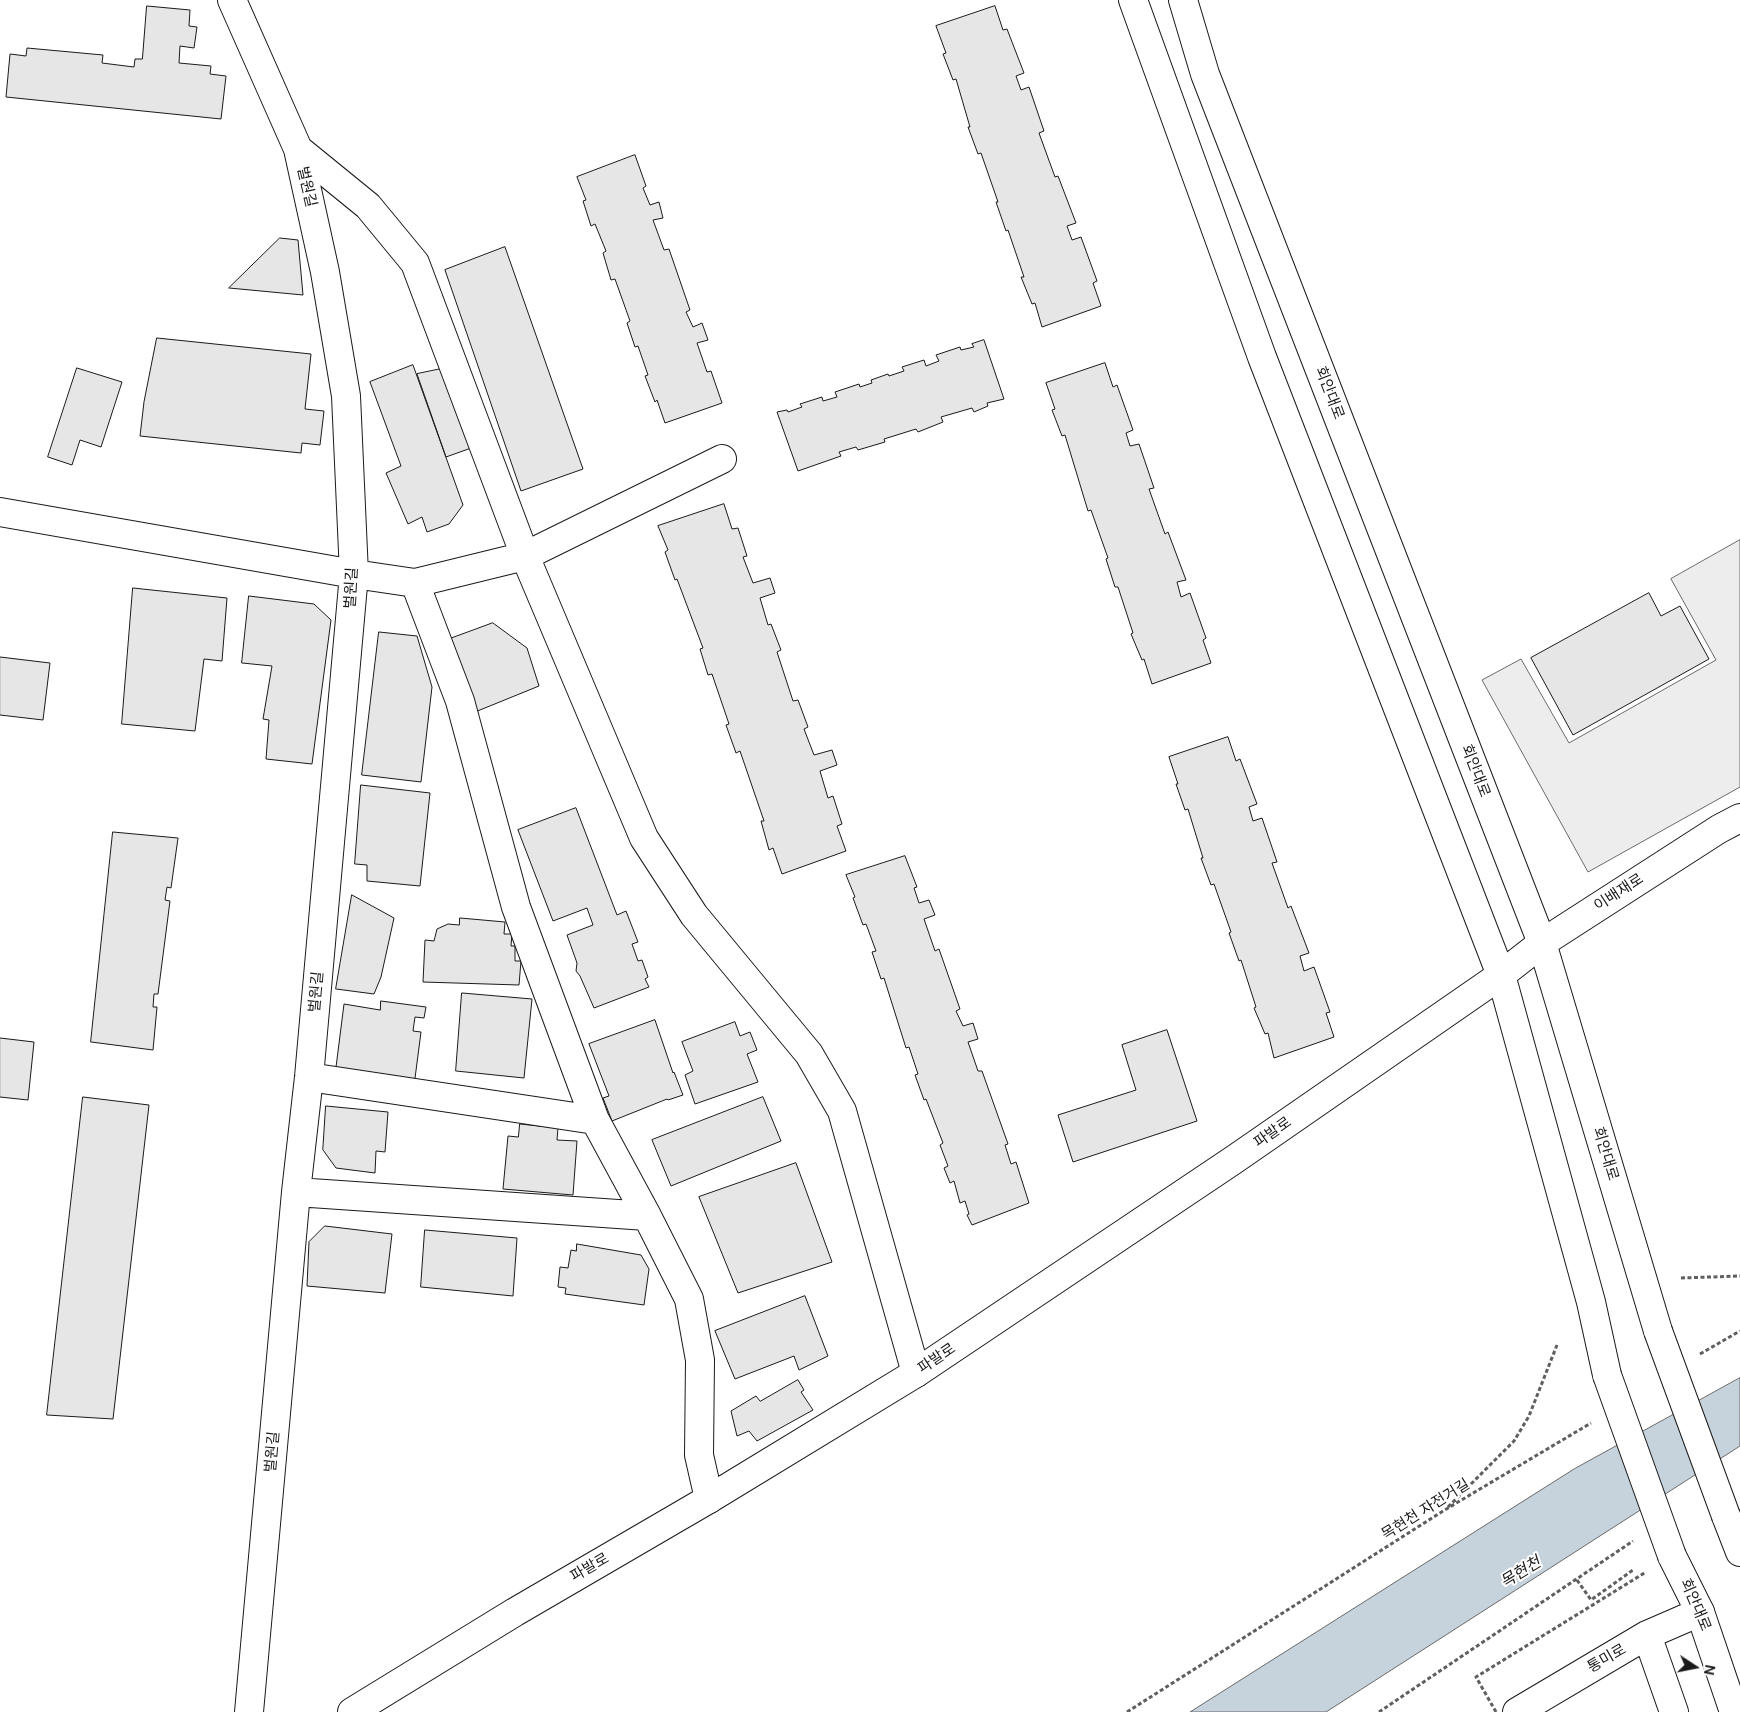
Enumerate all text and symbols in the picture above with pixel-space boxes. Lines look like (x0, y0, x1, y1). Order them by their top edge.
street label: 벌원길 (293, 165, 319, 209)
street label: 회안대로 (1311, 364, 1347, 422)
street label: 벌원길 (342, 567, 362, 609)
street label: 회안대로 (1457, 742, 1493, 800)
street label: 이배재로 (1591, 870, 1647, 916)
street label: 벌원길 (306, 971, 328, 1013)
street label: 파발로 (1251, 1114, 1295, 1152)
street label: 회안대로 (1588, 1125, 1622, 1183)
street label: 파발로 (915, 1340, 959, 1378)
street label: 벌원길 (262, 1431, 284, 1473)
street label: 목현천 자전거길 (1379, 1476, 1473, 1544)
street label: 파발로 (568, 1550, 612, 1586)
water label: 목현천 (1497, 1553, 1545, 1593)
street label: 회안대로 (1676, 1576, 1714, 1634)
street label: 통미로 (1585, 1641, 1629, 1677)
north arrow (1670, 1642, 1720, 1692)
text: N (1700, 1663, 1720, 1677)

